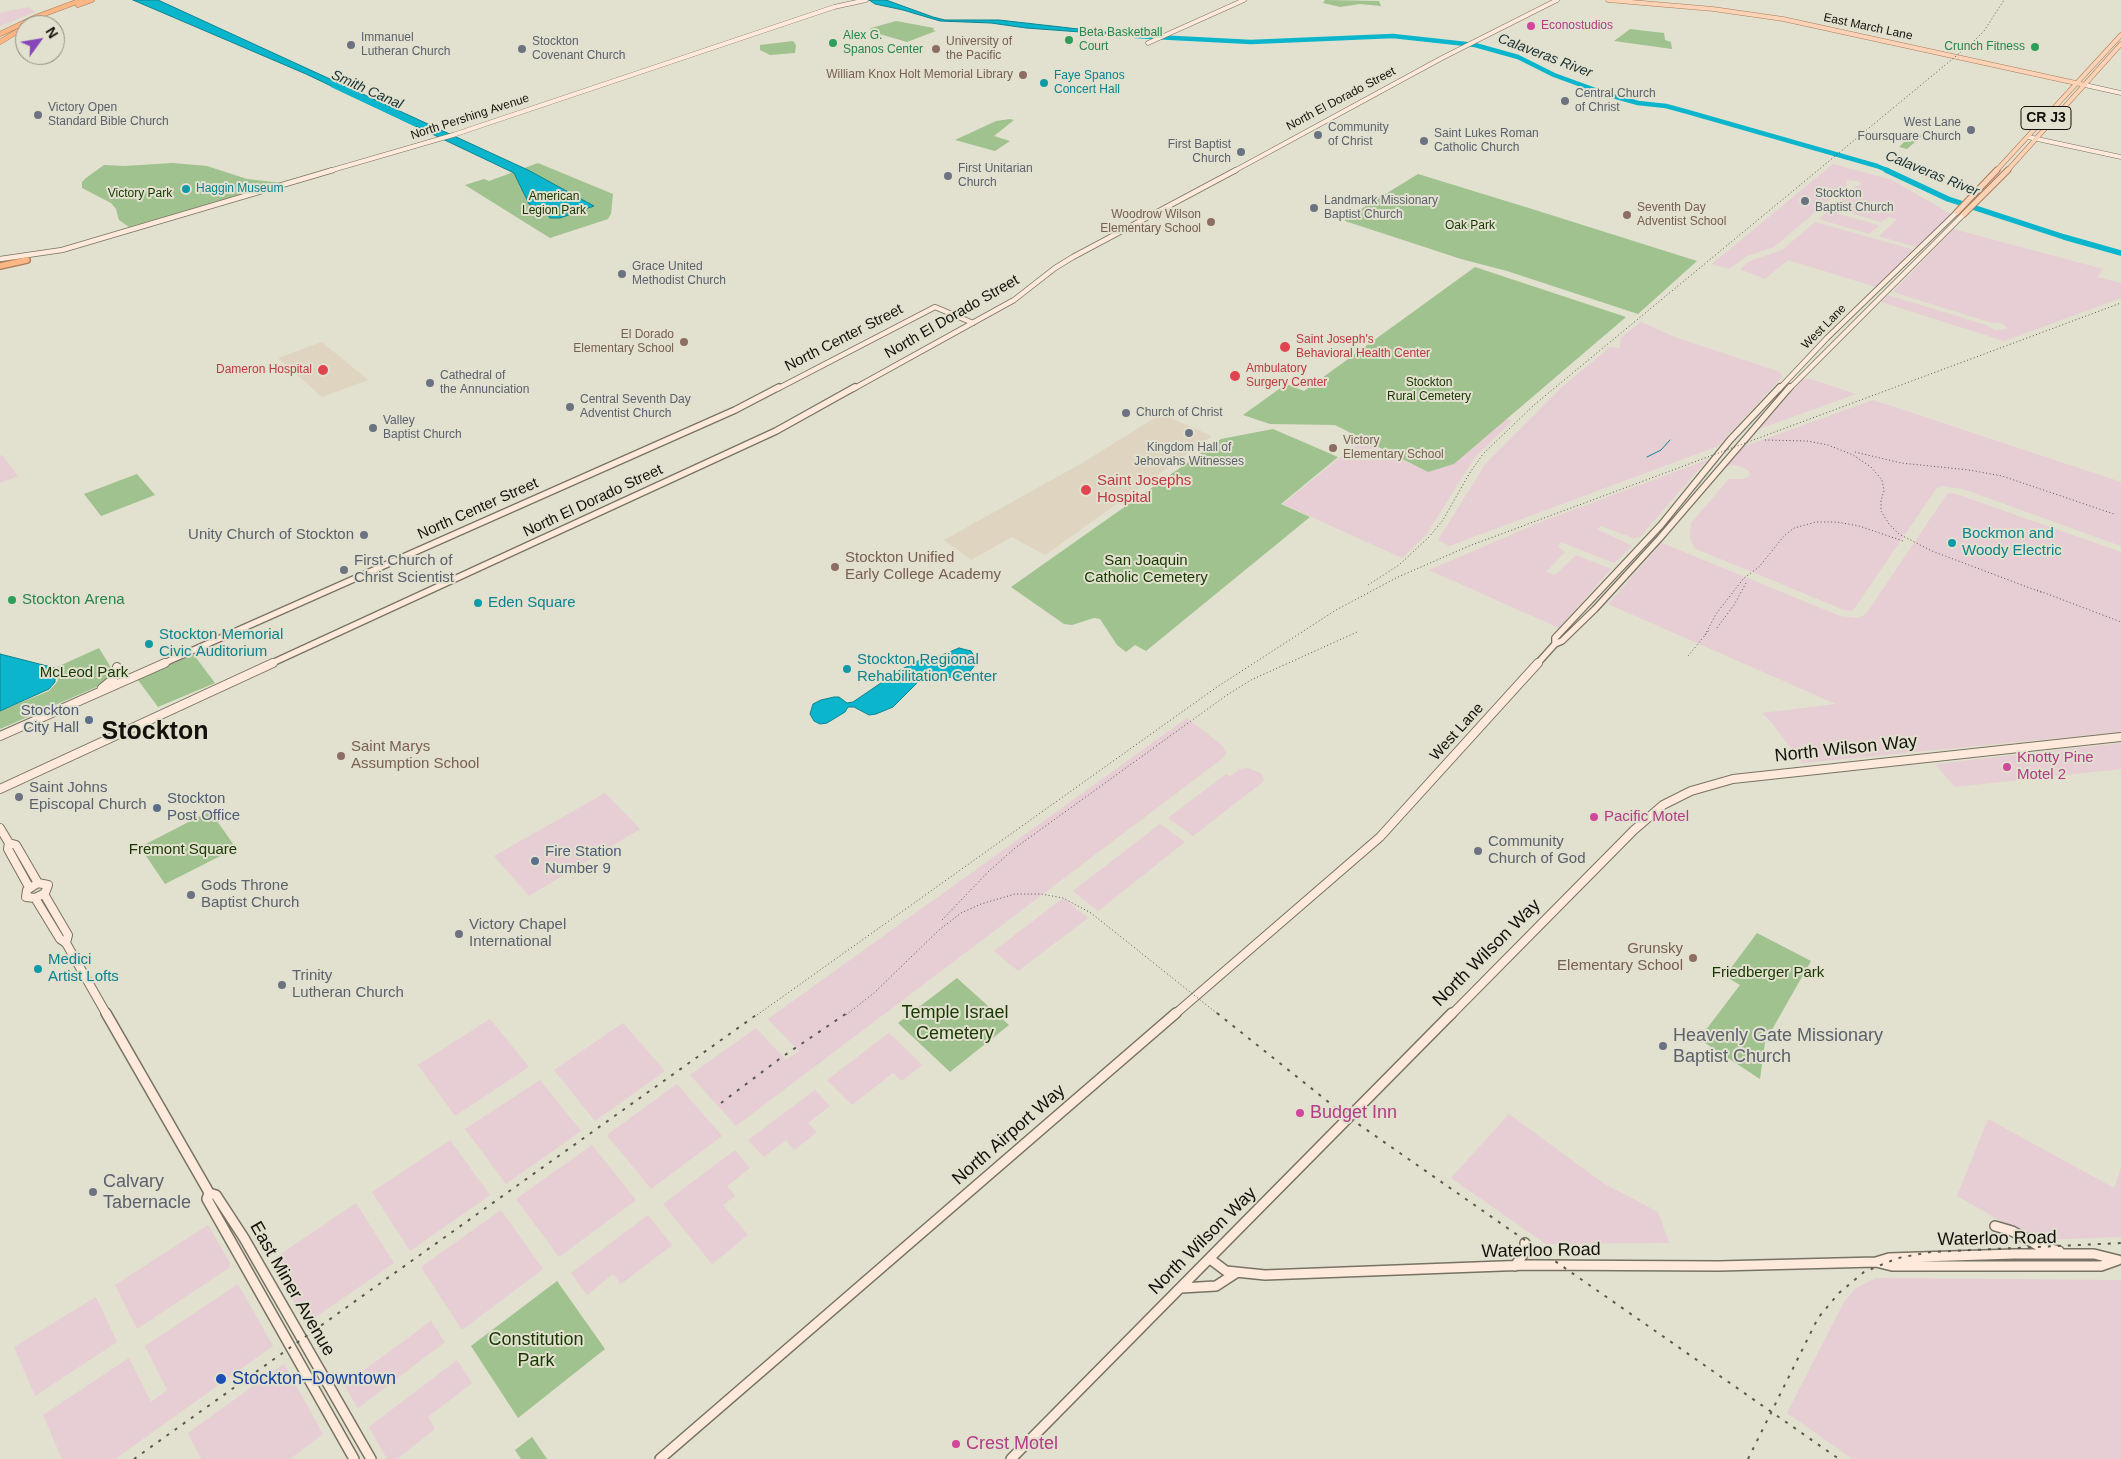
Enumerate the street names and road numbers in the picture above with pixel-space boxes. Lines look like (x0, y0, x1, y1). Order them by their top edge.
street label: East March Lane (1822, 11, 1914, 43)
street label: North El Dorado Street (1284, 64, 1398, 134)
street label: North Pershing Avenue (409, 91, 531, 143)
road number: CR J3 (2021, 106, 2071, 130)
street label: North El Dorado Street (882, 271, 1022, 363)
street label: North Center Street (782, 300, 906, 376)
street label: West Lane (1799, 302, 1849, 352)
street label: North El Dorado Street (520, 461, 666, 541)
street label: North Center Street (415, 474, 541, 544)
street label: West Lane (1426, 699, 1488, 765)
street label: North Wilson Way (1774, 731, 1918, 767)
street label: North Wilson Way (1429, 895, 1545, 1011)
street label: North Airport Way (948, 1080, 1070, 1190)
street label: North Wilson Way (1145, 1183, 1261, 1299)
street label: East Miner Avenue (245, 1218, 339, 1360)
street label: Waterloo Road (1937, 1227, 2057, 1251)
street label: Waterloo Road (1481, 1239, 1601, 1263)

